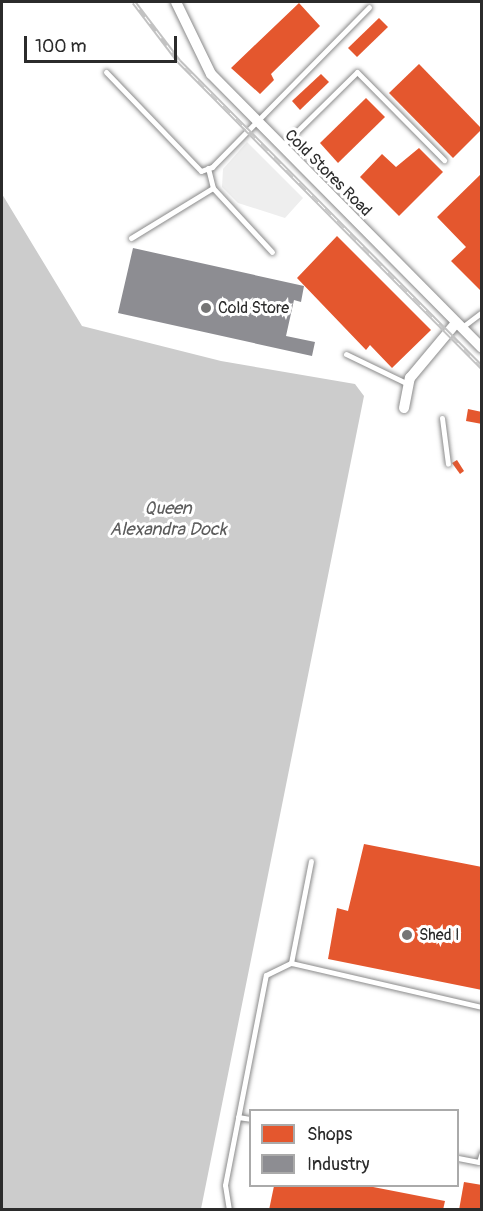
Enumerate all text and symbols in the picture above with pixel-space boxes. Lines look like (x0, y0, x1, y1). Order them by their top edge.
scale bar (27, 24, 180, 62)
text: 100 m (35, 35, 87, 58)
street label: Cold Stores Road (281, 126, 375, 220)
place label: Cold Store (218, 298, 289, 318)
marker: Cold Store (199, 301, 213, 315)
water label: Queen Alexandra Dock (110, 499, 226, 542)
place label: Shed I (419, 925, 460, 945)
marker: Shed I (400, 928, 414, 942)
legend (249, 1109, 459, 1187)
text: Shops (307, 1123, 352, 1146)
text: Industry (307, 1153, 370, 1176)

